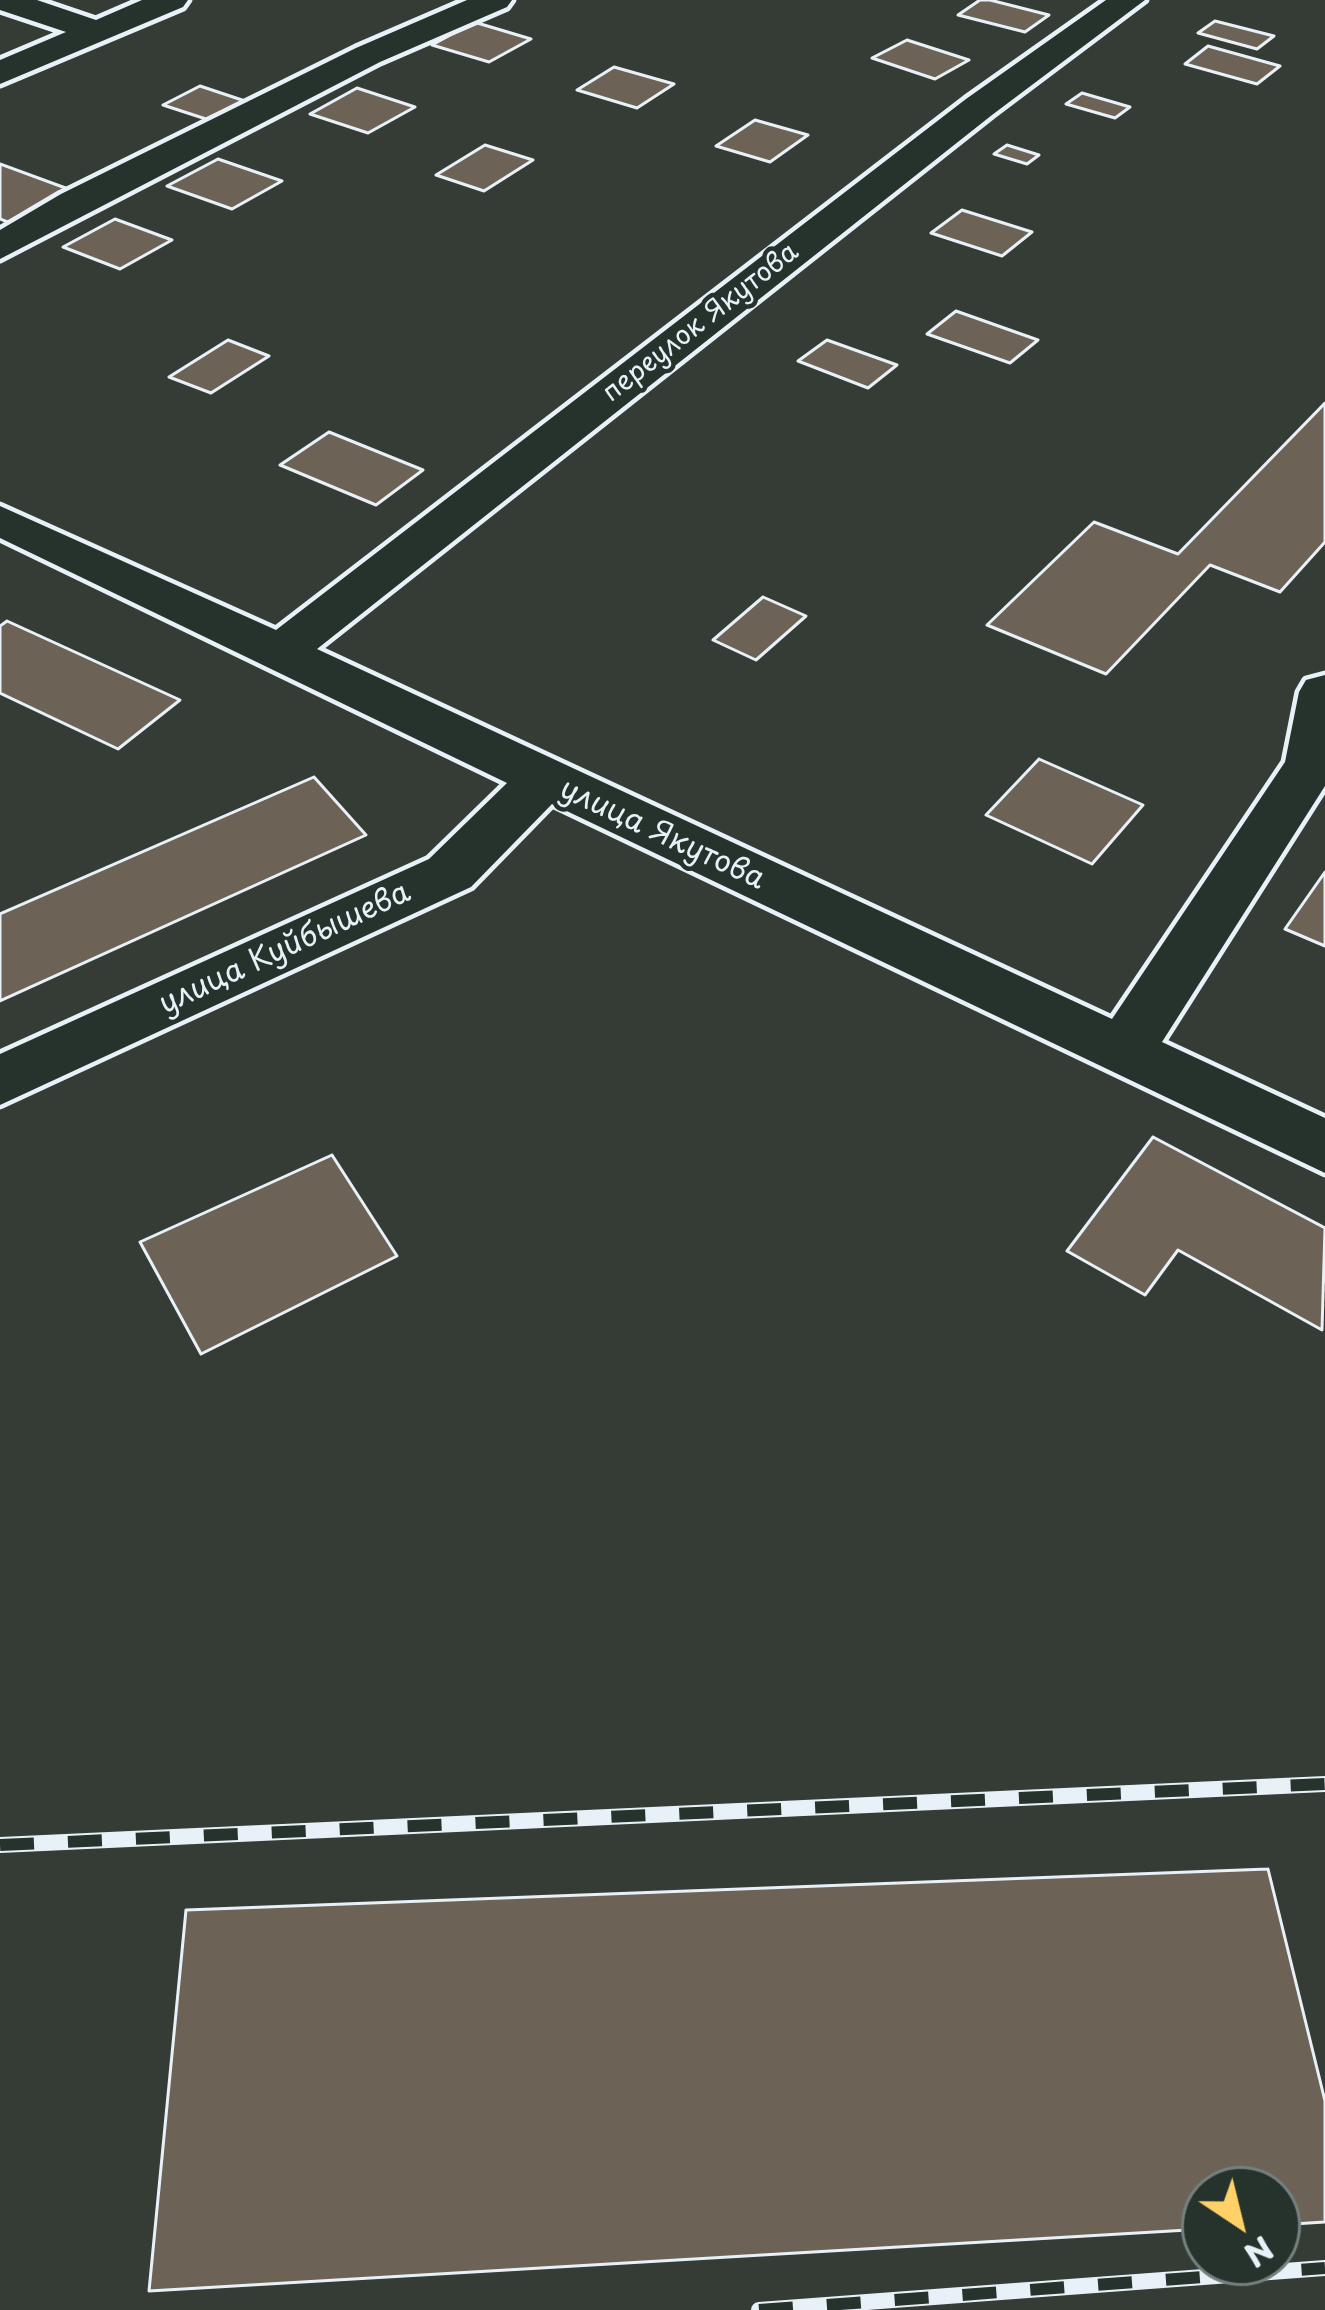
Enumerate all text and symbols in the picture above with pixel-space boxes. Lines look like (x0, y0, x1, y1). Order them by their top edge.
street label: переулок Якутова (596, 236, 806, 410)
street label: улица Якутова (554, 772, 770, 898)
street label: улица Куйбышева (154, 875, 416, 1023)
north arrow (1181, 2166, 1301, 2286)
text: N (1235, 2225, 1285, 2281)

